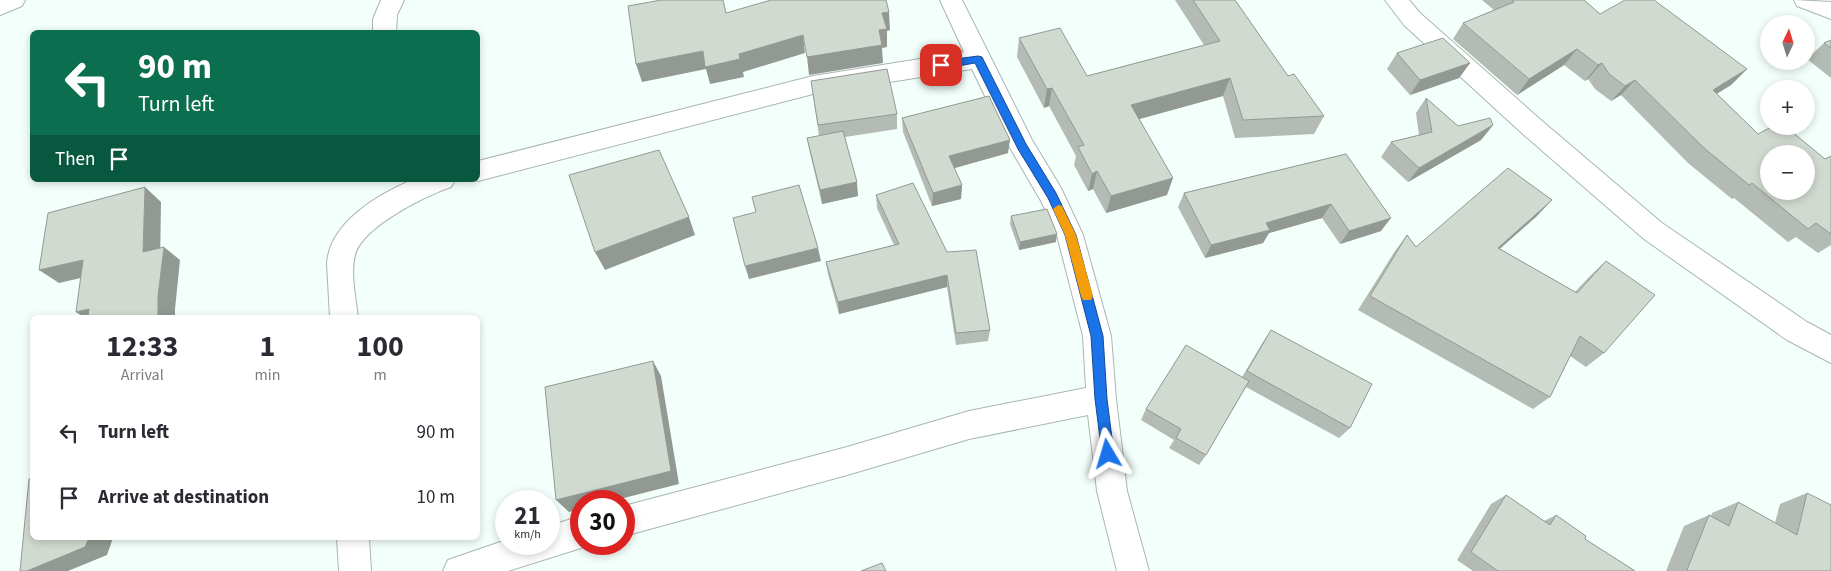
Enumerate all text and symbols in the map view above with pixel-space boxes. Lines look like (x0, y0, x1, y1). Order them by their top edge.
north arrow (1760, 15, 1815, 70)
map controls (1760, 15, 1815, 200)
text: 90 m (138, 42, 212, 92)
pin (920, 44, 962, 86)
icon: left (55, 50, 120, 115)
icon: arrive (927, 51, 955, 79)
button: + (1760, 80, 1815, 135)
text: Turn left (138, 88, 214, 120)
icon: arrive (105, 145, 133, 173)
button: − (1760, 145, 1815, 200)
text: Then (55, 146, 95, 173)
text: 12:33 (106, 325, 178, 368)
text: 1 (259, 325, 275, 368)
text: 100 (356, 325, 404, 368)
text: Arrival (121, 364, 164, 386)
text: min (254, 364, 280, 386)
text: m (374, 364, 387, 386)
icon: left (55, 419, 83, 447)
text: Turn left (98, 419, 169, 446)
text: 90 m (417, 419, 455, 446)
position arrow (1081, 427, 1133, 479)
icon: arrive (55, 484, 83, 512)
text: Arrive at destination (98, 484, 269, 511)
text: 10 m (417, 484, 455, 511)
speed limit sign: 30 (570, 490, 635, 555)
text: 21 (514, 498, 541, 534)
text: km/h (514, 526, 541, 543)

